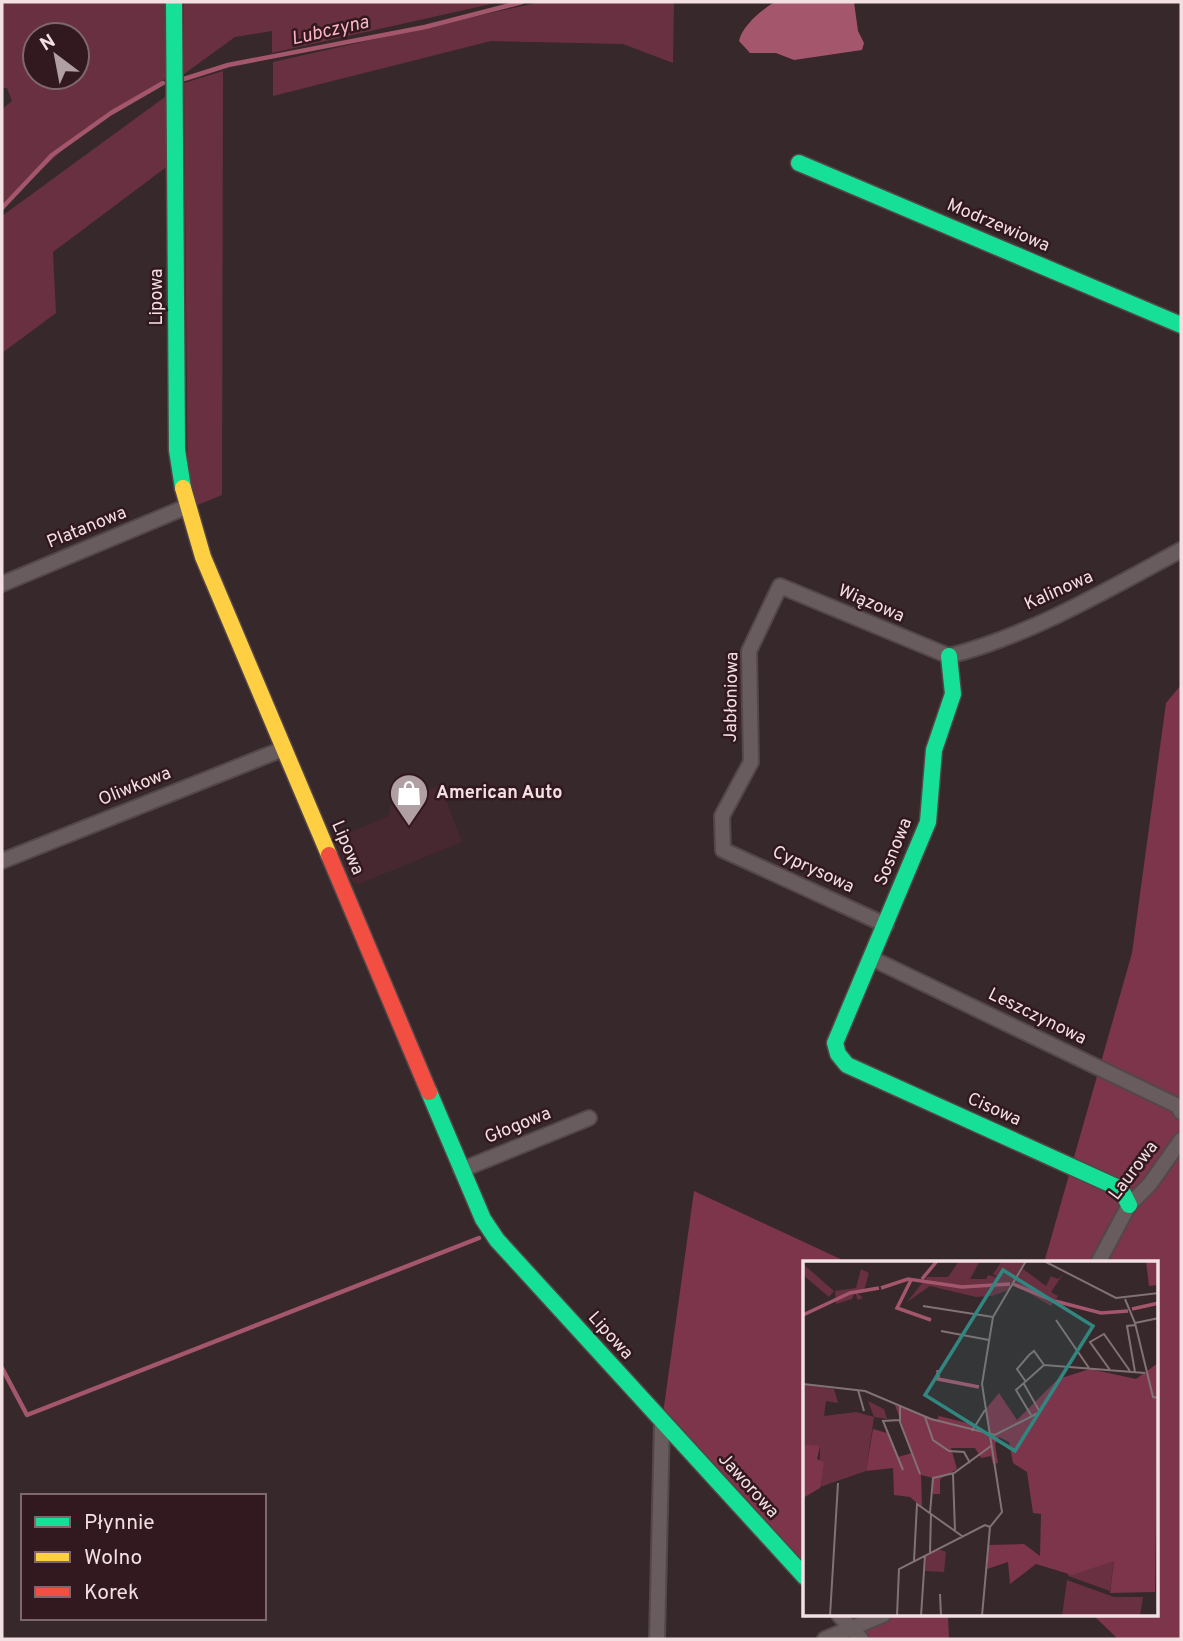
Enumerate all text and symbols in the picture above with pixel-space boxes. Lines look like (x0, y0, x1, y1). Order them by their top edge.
water label: Lubczyna (289, 10, 371, 52)
north arrow (21, 21, 91, 91)
text: N (36, 29, 60, 57)
street label: Modrzewiowa (943, 194, 1053, 258)
street label: Lipowa (146, 268, 169, 326)
street label: Platanowa (44, 502, 130, 554)
street label: Kalinowa (1021, 566, 1097, 616)
street label: Wiązowa (834, 580, 908, 628)
street label: Jabłoniowa (720, 651, 744, 743)
street label: Oliwkowa (95, 762, 175, 812)
shop icon: American Auto (388, 772, 430, 827)
place label: American Auto (436, 782, 562, 805)
street label: Sosnowa (870, 815, 918, 889)
street label: Lipowa (325, 817, 369, 879)
street label: Cyprysowa (768, 841, 858, 899)
street label: Leszczynowa (984, 983, 1090, 1051)
street label: Cisowa (964, 1088, 1024, 1132)
street label: Głogowa (481, 1102, 555, 1150)
street label: Laurowa (1104, 1137, 1164, 1205)
inset map (803, 1261, 1158, 1616)
street label: Lipowa (582, 1307, 638, 1365)
street label: Jaworowa (713, 1448, 783, 1524)
legend (21, 1494, 266, 1620)
text: Płynnie (84, 1510, 155, 1537)
text: Wolno (84, 1545, 142, 1572)
text: Korek (84, 1580, 139, 1607)

